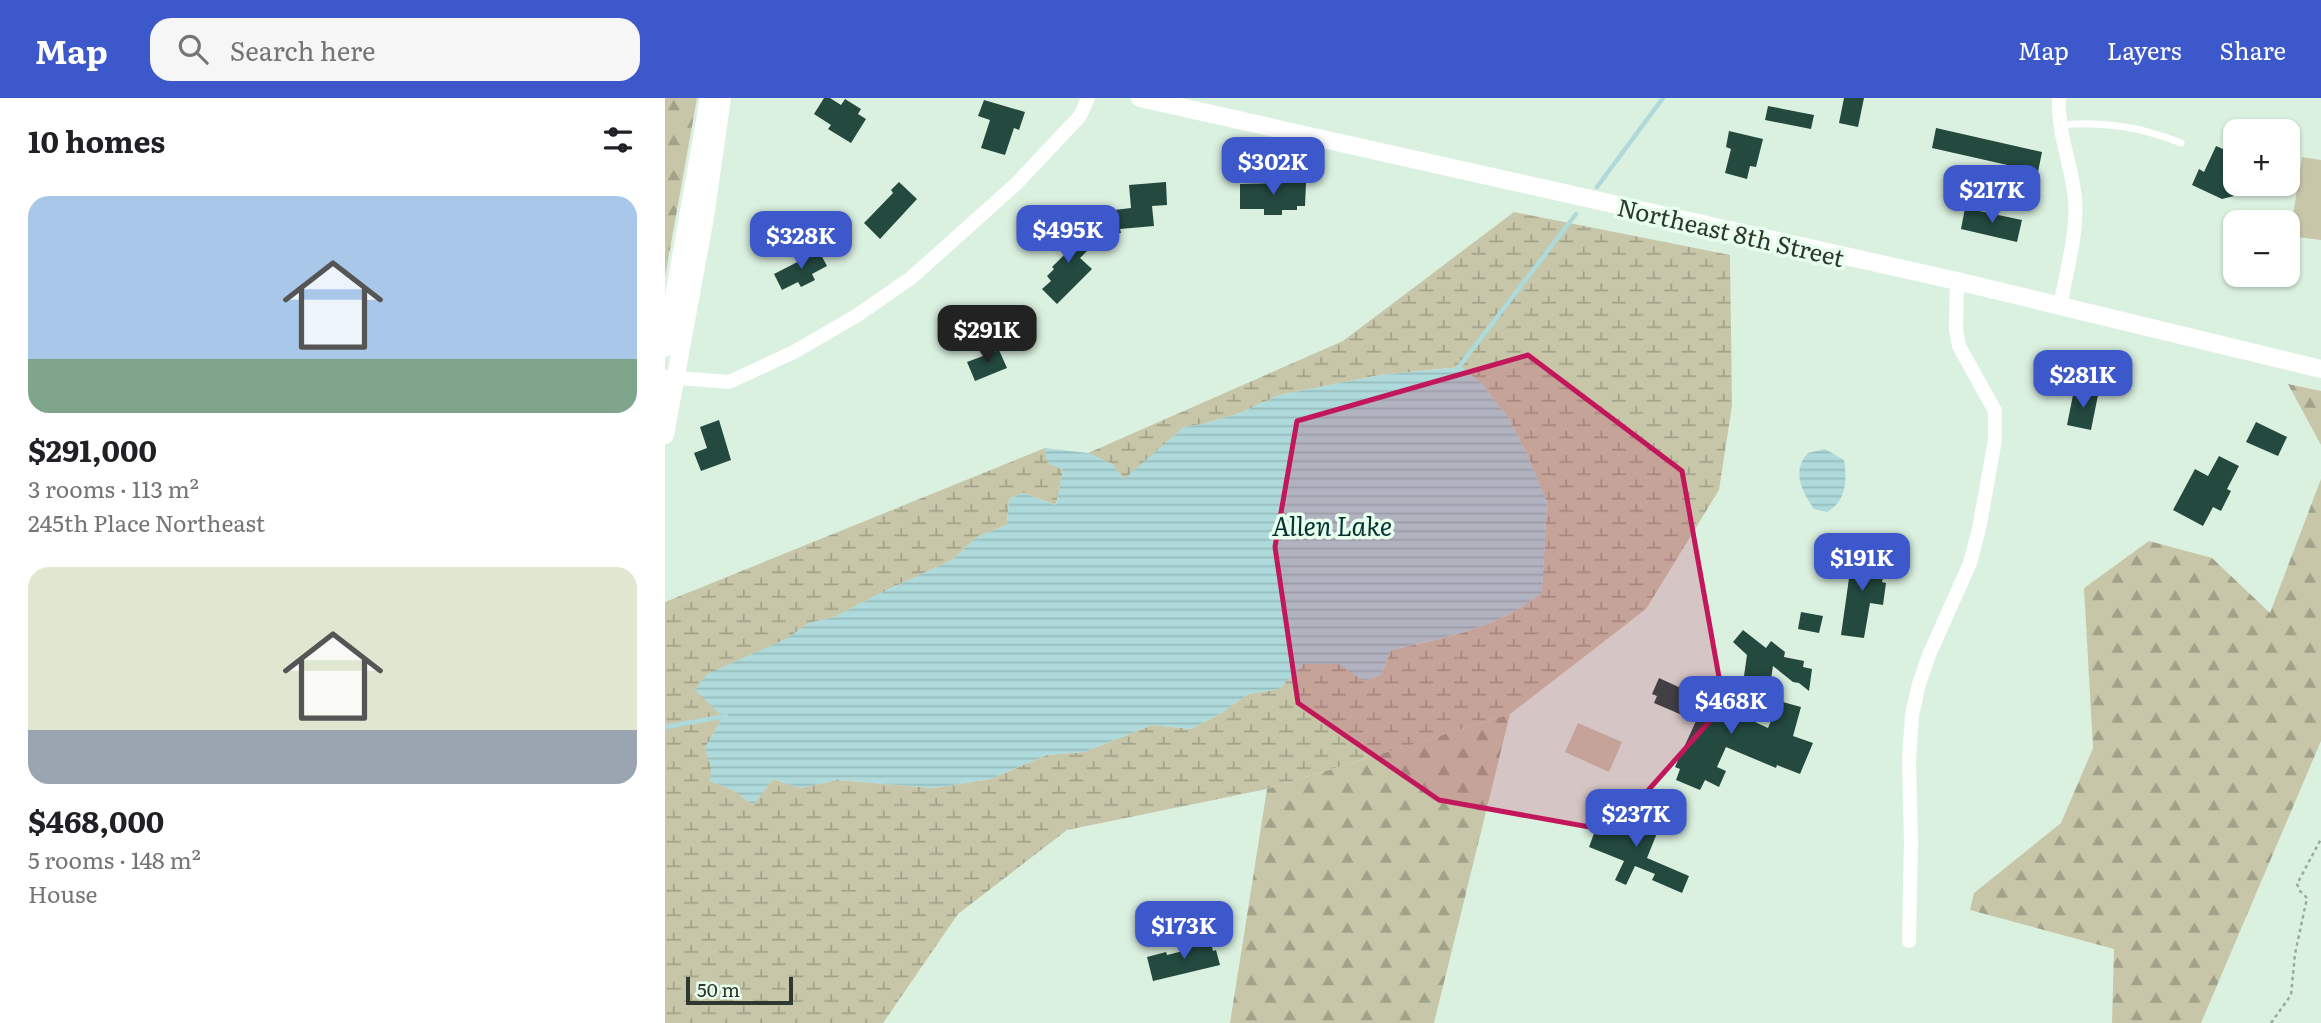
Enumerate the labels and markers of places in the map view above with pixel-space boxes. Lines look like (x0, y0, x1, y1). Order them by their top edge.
pin: $302K (1224, 138, 1322, 197)
pin: $217K (1943, 166, 2041, 225)
pin: $495K (1019, 206, 1117, 265)
pin: $328K (752, 212, 850, 271)
pin: $291K (938, 306, 1036, 365)
pin: $281K (2034, 350, 2132, 410)
pin: $191K (1813, 533, 1911, 593)
pin: $468K (1682, 676, 1780, 736)
pin: $237K (1587, 790, 1685, 849)
pin: $173K (1135, 902, 1233, 961)

